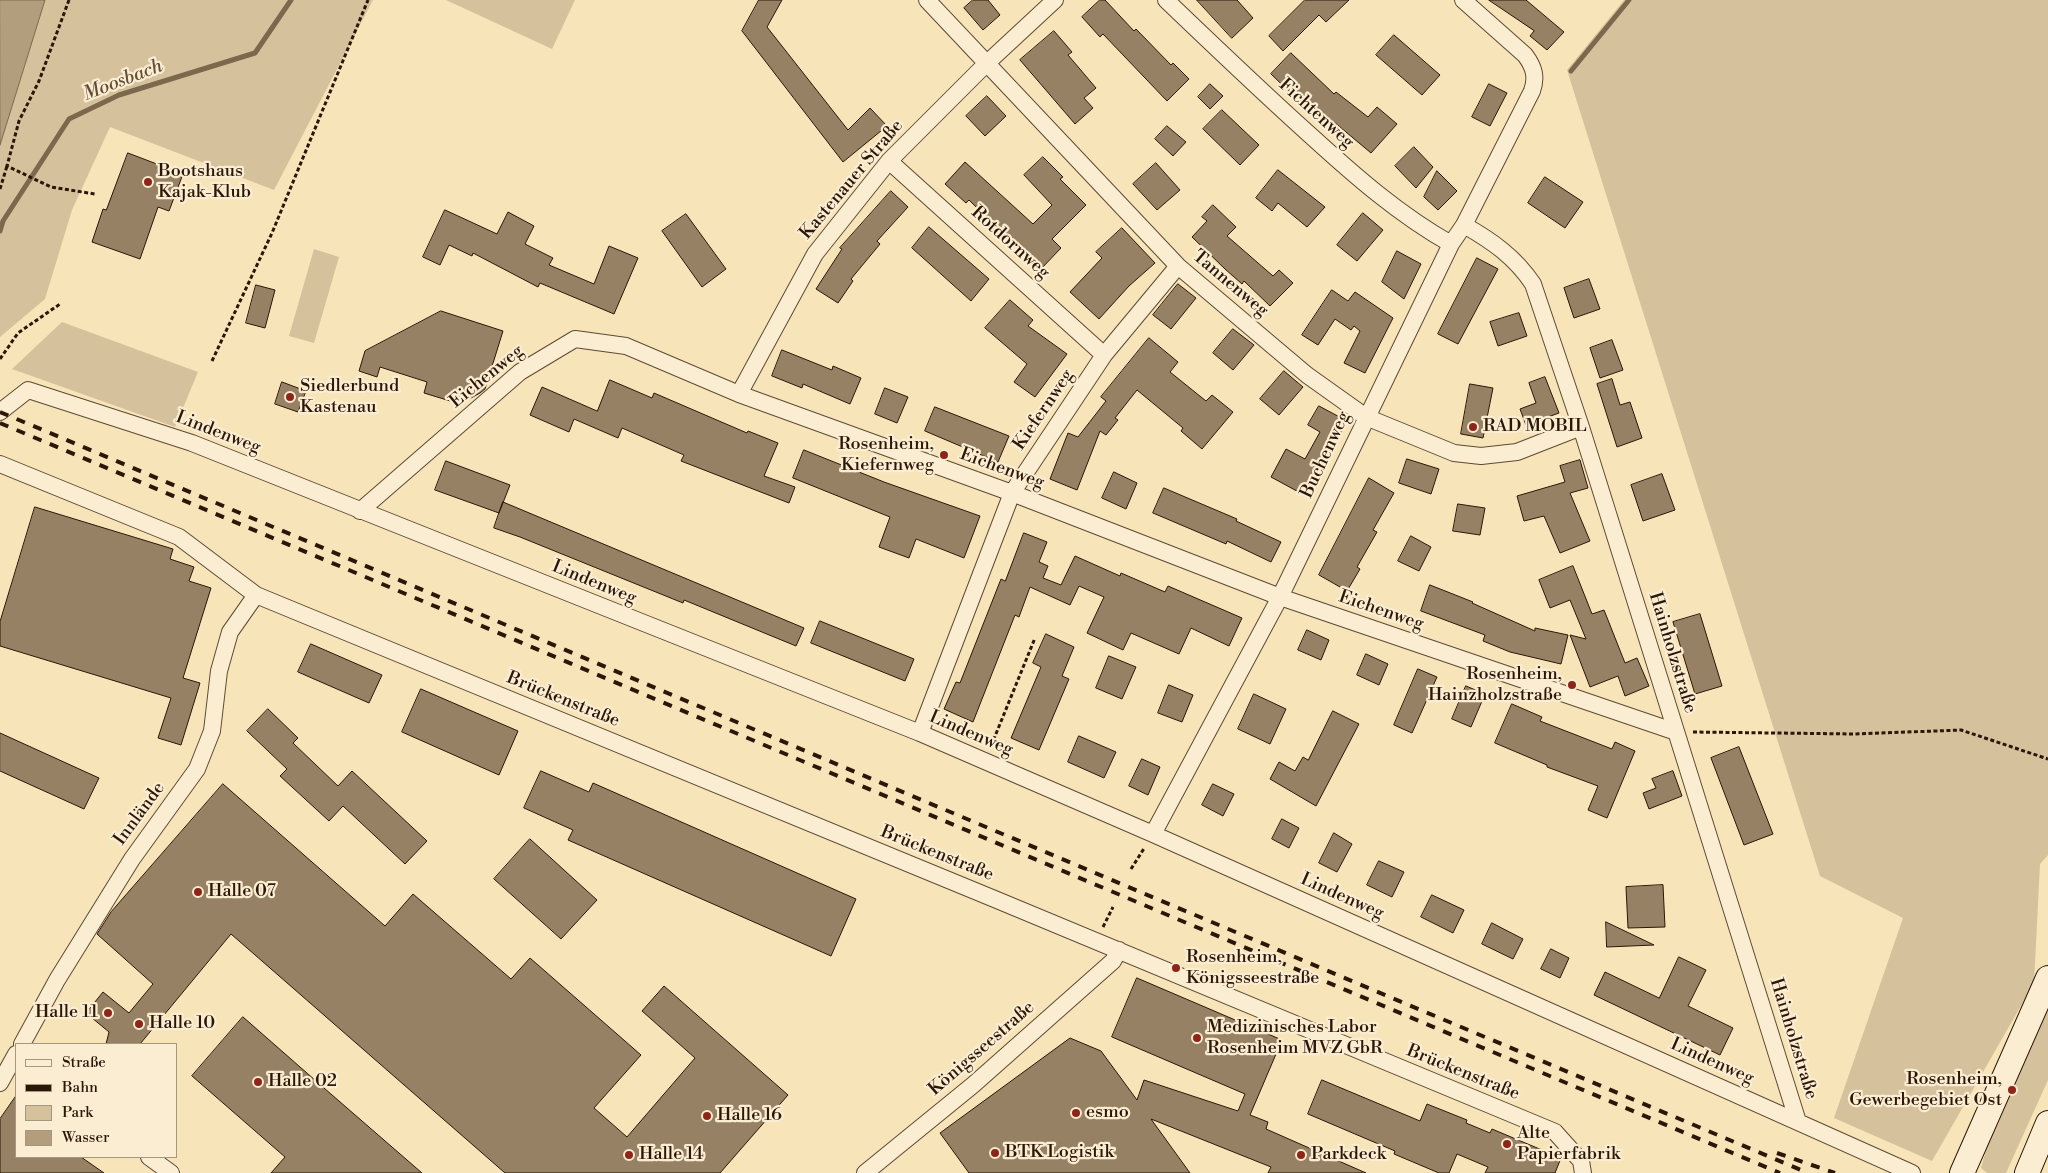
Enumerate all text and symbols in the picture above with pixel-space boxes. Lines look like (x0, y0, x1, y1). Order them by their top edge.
water label: Moosbach (80, 55, 166, 107)
street label: Fichtenweg (1274, 75, 1358, 153)
street label: Kastenauer Straße (796, 116, 908, 244)
place label: Bootshaus Kajak-Klub (158, 161, 251, 203)
marker: Bootshaus Kajak-Klub (142, 176, 154, 188)
street label: Rotdornweg (966, 202, 1054, 284)
street label: Tannenweg (1188, 246, 1272, 322)
street label: Eichenweg (446, 341, 528, 413)
street label: Kiefernweg (1009, 365, 1079, 455)
place label: Siedlerbund Kastenau (300, 376, 399, 418)
marker: Siedlerbund Kastenau (284, 391, 296, 403)
street label: Lindenweg (172, 407, 264, 459)
street label: Buchenweg (1297, 408, 1355, 502)
place label: RAD MOBIL (1483, 416, 1587, 438)
marker: RAD MOBIL (1467, 421, 1479, 433)
place label: Rosenheim, Kiefernweg (838, 434, 934, 476)
street label: Eichenweg (957, 444, 1047, 494)
marker: Rosenheim, Kiefernweg (938, 449, 950, 461)
street label: Lindenweg (549, 556, 639, 610)
street label: Eichenweg (1336, 586, 1426, 636)
street label: Hainholzstraße (1643, 590, 1701, 716)
place label: Rosenheim, Hainzholzstraße (1428, 664, 1562, 706)
street label: Brückenstraße (503, 668, 623, 732)
marker: Rosenheim, Hainzholzstraße (1566, 679, 1578, 691)
street label: Lindenweg (926, 707, 1016, 761)
street label: Innlände (110, 778, 170, 850)
street label: Brückenstraße (877, 822, 997, 886)
street label: Lindenweg (1297, 869, 1387, 925)
place label: Halle 07 (208, 881, 276, 903)
marker: Halle 07 (192, 886, 204, 898)
place label: Rosenheim, Königsseestraße (1186, 947, 1319, 990)
marker: Rosenheim, Königsseestraße (1170, 962, 1182, 974)
street label: Hainholzstraße (1764, 976, 1822, 1102)
street label: Königsseestraße (925, 997, 1039, 1101)
place label: Halle 11 (35, 1002, 98, 1024)
marker: Halle 11 (102, 1007, 114, 1019)
place label: Halle 10 (149, 1013, 215, 1035)
place label: Medizinisches Labor Rosenheim MVZ GbR (1207, 1017, 1382, 1060)
marker: Halle 10 (133, 1018, 145, 1030)
marker: Medizinisches Labor Rosenheim MVZ GbR (1191, 1032, 1203, 1044)
street label: Lindenweg (1667, 1034, 1757, 1090)
street label: Brückenstraße (1403, 1041, 1523, 1105)
legend (15, 1043, 178, 1158)
text: Straße (62, 1053, 106, 1072)
place label: Rosenheim, Gewerbegebiet Ost (1849, 1069, 2002, 1112)
place label: Halle 02 (268, 1071, 337, 1093)
marker: Halle 02 (252, 1076, 264, 1088)
text: Bahn (62, 1078, 98, 1097)
marker: Rosenheim, Gewerbegebiet Ost (2006, 1084, 2018, 1096)
place label: esmo (1086, 1102, 1129, 1124)
text: Park (62, 1103, 93, 1122)
place label: Halle 16 (717, 1105, 782, 1127)
marker: esmo (1070, 1107, 1082, 1119)
marker: Halle 16 (701, 1110, 713, 1122)
place label: Alte Papierfabrik (1517, 1123, 1620, 1166)
text: Wasser (62, 1128, 109, 1147)
marker: Alte Papierfabrik (1501, 1138, 1513, 1150)
place label: BTK Logistik (1005, 1142, 1114, 1164)
place label: Halle 14 (639, 1144, 704, 1166)
place label: Parkdeck (1311, 1144, 1386, 1166)
marker: BTK Logistik (989, 1147, 1001, 1159)
marker: Halle 14 (623, 1149, 635, 1161)
marker: Parkdeck (1295, 1149, 1307, 1161)

